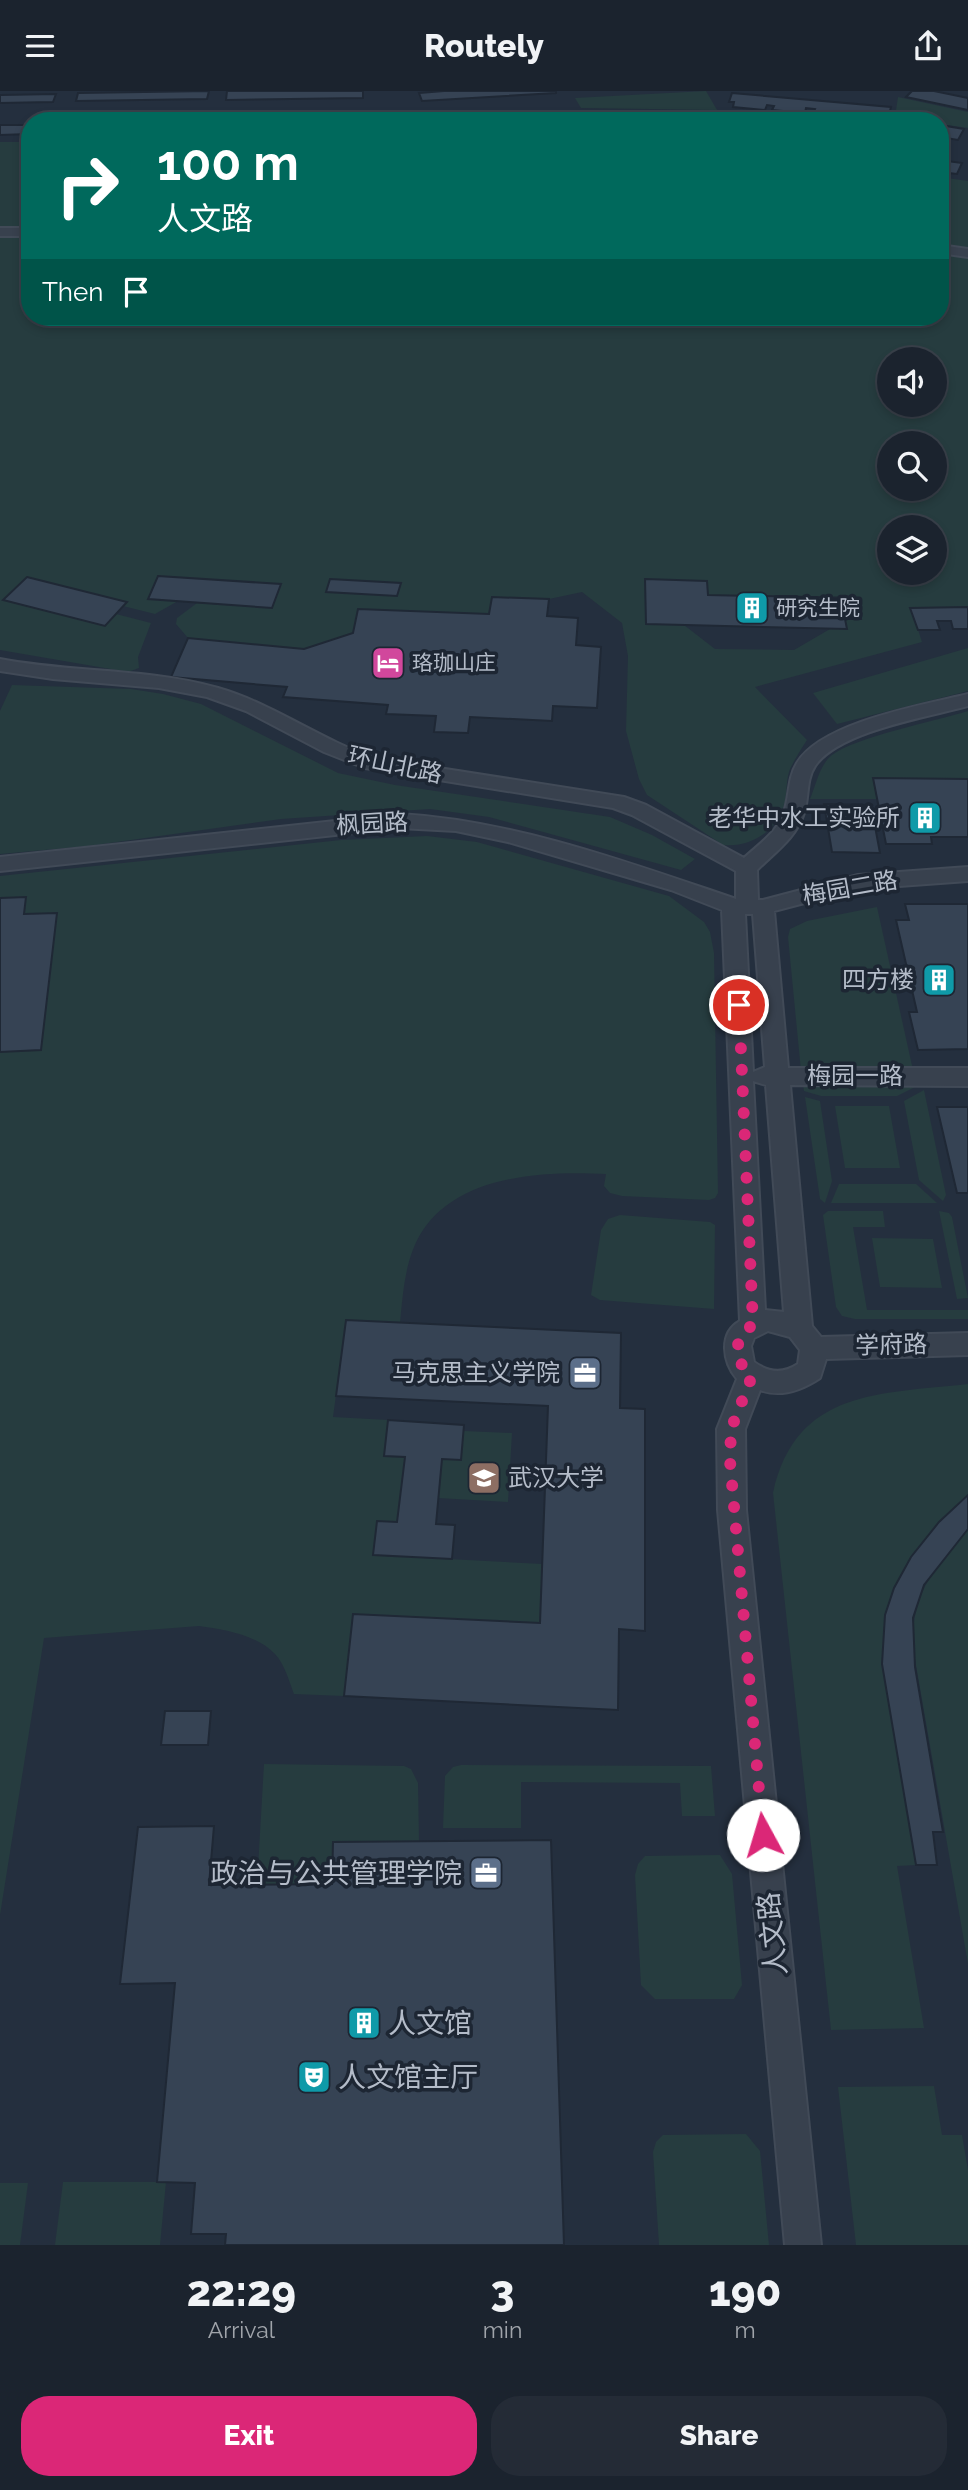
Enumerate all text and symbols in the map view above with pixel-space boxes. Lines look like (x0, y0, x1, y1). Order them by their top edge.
icon: menu (21, 27, 59, 65)
text: Routely (424, 27, 544, 64)
icon: share (909, 27, 947, 65)
text: 100 m (157, 134, 299, 191)
icon: right (42, 140, 133, 231)
text: 人文路 (157, 200, 253, 237)
icon: arrive (117, 273, 155, 311)
text: Then (42, 277, 103, 307)
map controls (877, 347, 947, 585)
button: sound (877, 347, 947, 417)
button: search (877, 431, 947, 501)
button: layers (877, 515, 947, 585)
building icon: 研究生院 (733, 589, 771, 627)
place label: 研究生院 (776, 595, 860, 620)
hotel icon: 珞珈山庄 (369, 644, 407, 682)
place label: 珞珈山庄 (412, 650, 496, 675)
street label: 环山北路 (345, 740, 445, 789)
building icon: 老华中水工实验所 (906, 799, 944, 837)
place label: 老华中水工实验所 (708, 803, 900, 832)
street label: 枫园路 (335, 807, 409, 840)
street label: 梅园二路 (800, 865, 900, 910)
building icon: 四方楼 (920, 961, 958, 999)
place label: 四方楼 (842, 965, 914, 994)
pin (709, 975, 769, 1035)
icon: arrive (720, 986, 758, 1024)
street label: 梅园一路 (807, 1061, 903, 1090)
street label: 学府路 (855, 1329, 927, 1360)
office icon: 马克思主义学院 (566, 1354, 604, 1392)
place label: 马克思主义学院 (392, 1358, 560, 1387)
school or university icon: 武汉大学 (465, 1459, 503, 1497)
place label: 武汉大学 (508, 1463, 604, 1492)
position arrow (726, 1798, 800, 1872)
office icon: 政治与公共管理学院 (467, 1854, 505, 1892)
place label: 政治与公共管理学院 (210, 1857, 462, 1890)
street label: 人文路 (752, 1890, 793, 1977)
building icon: 人文馆 (345, 2004, 383, 2042)
place label: 人文馆 (388, 2007, 472, 2040)
theatre icon: 人文馆主厅 (295, 2058, 333, 2096)
place label: 人文馆主厅 (338, 2061, 478, 2094)
text: 22:29 (187, 2267, 296, 2316)
text: 3 (491, 2267, 514, 2316)
text: 190 (709, 2267, 781, 2316)
text: Arrival (208, 2316, 275, 2343)
text: min (483, 2316, 522, 2343)
text: m (735, 2316, 756, 2343)
button: Exit (21, 2396, 477, 2476)
button: Share (491, 2396, 947, 2476)

